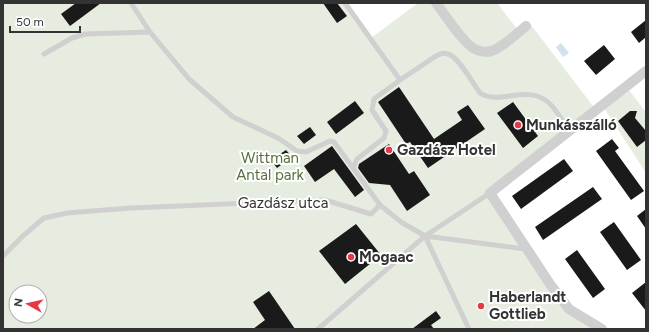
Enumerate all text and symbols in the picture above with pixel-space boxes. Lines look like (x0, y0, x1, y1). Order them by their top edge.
scale bar (10, 8, 80, 34)
text: 50 m (16, 15, 44, 29)
place label: Munkásszálló (526, 116, 617, 134)
marker: Munkásszálló (513, 120, 523, 130)
place label: Gazdász Hotel (397, 141, 496, 159)
marker: Gazdász Hotel (384, 145, 394, 155)
park label: Wittman Antal park (236, 149, 305, 184)
street label: Gazdász utca (238, 194, 328, 212)
place label: Mogaac (359, 248, 414, 266)
marker: Mogaac (346, 252, 356, 262)
north arrow (8, 284, 48, 324)
place label: Haberlandt Gottlieb (489, 288, 566, 323)
text: N (12, 298, 26, 308)
marker: Haberlandt Gottlieb (476, 301, 486, 311)

